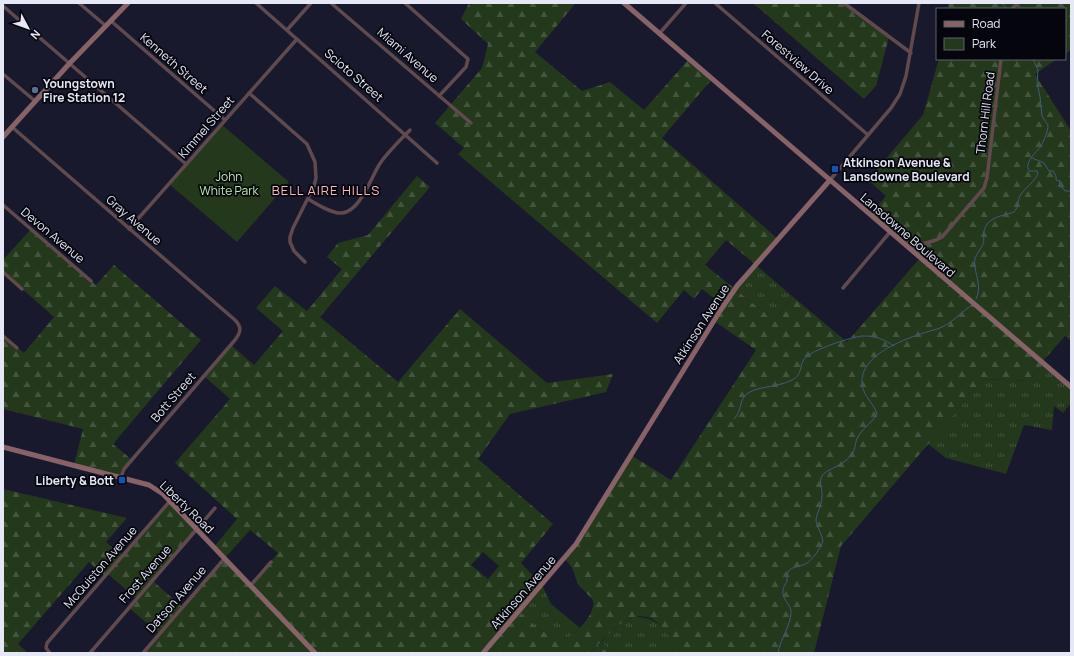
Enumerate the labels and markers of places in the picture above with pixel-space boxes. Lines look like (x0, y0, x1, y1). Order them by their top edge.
place label: Youngstown Fire Station 12 (43, 75, 125, 106)
marker: Youngstown Fire Station 12 (30, 85, 40, 95)
place label: Atkinson Avenue & Lansdowne Boulevard (843, 154, 970, 185)
marker: Atkinson Avenue & Lansdowne Boulevard (830, 164, 840, 174)
place label: Liberty & Bott (36, 472, 114, 489)
marker: Liberty & Bott (117, 475, 127, 485)

